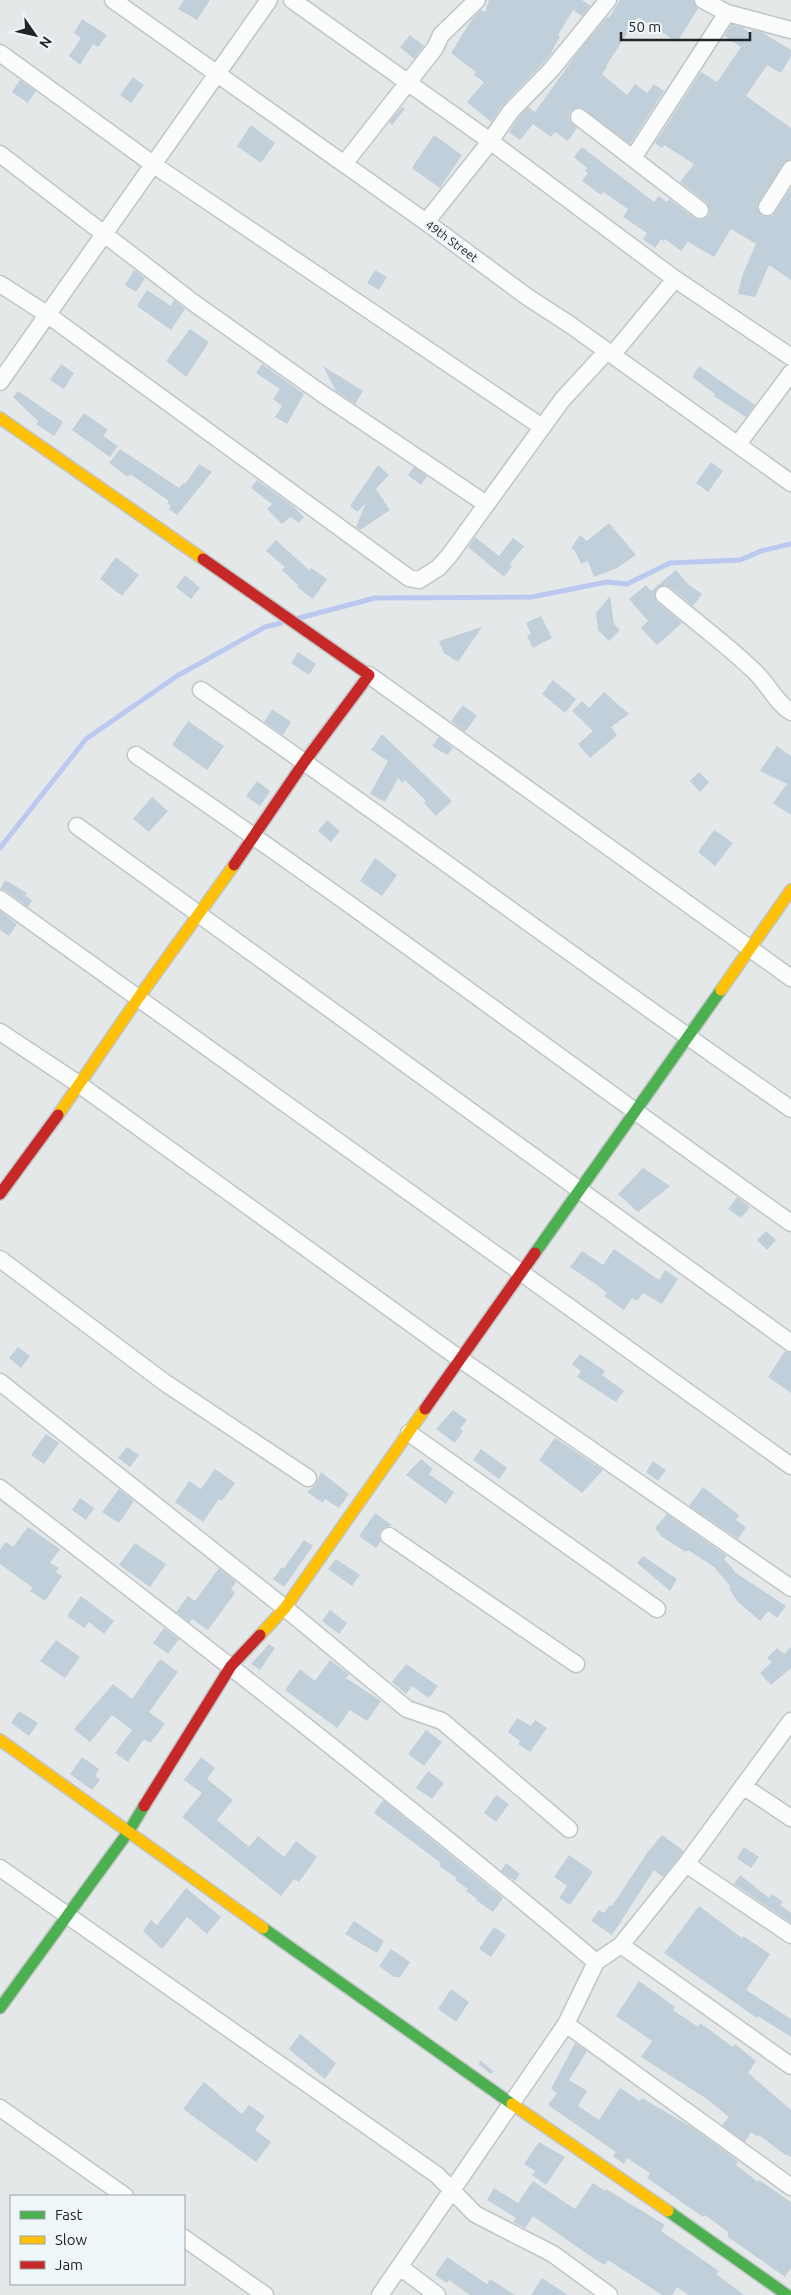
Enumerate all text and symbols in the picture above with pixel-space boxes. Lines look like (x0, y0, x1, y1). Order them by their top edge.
north arrow (10, 10, 60, 60)
scale bar (621, 10, 750, 42)
text: 50 m (628, 18, 661, 35)
text: N (36, 33, 55, 51)
street label: 49th Street (423, 218, 481, 264)
legend (10, 2195, 185, 2285)
text: Fast (55, 2206, 83, 2223)
text: Slow (55, 2231, 88, 2248)
text: Jam (55, 2256, 83, 2273)

